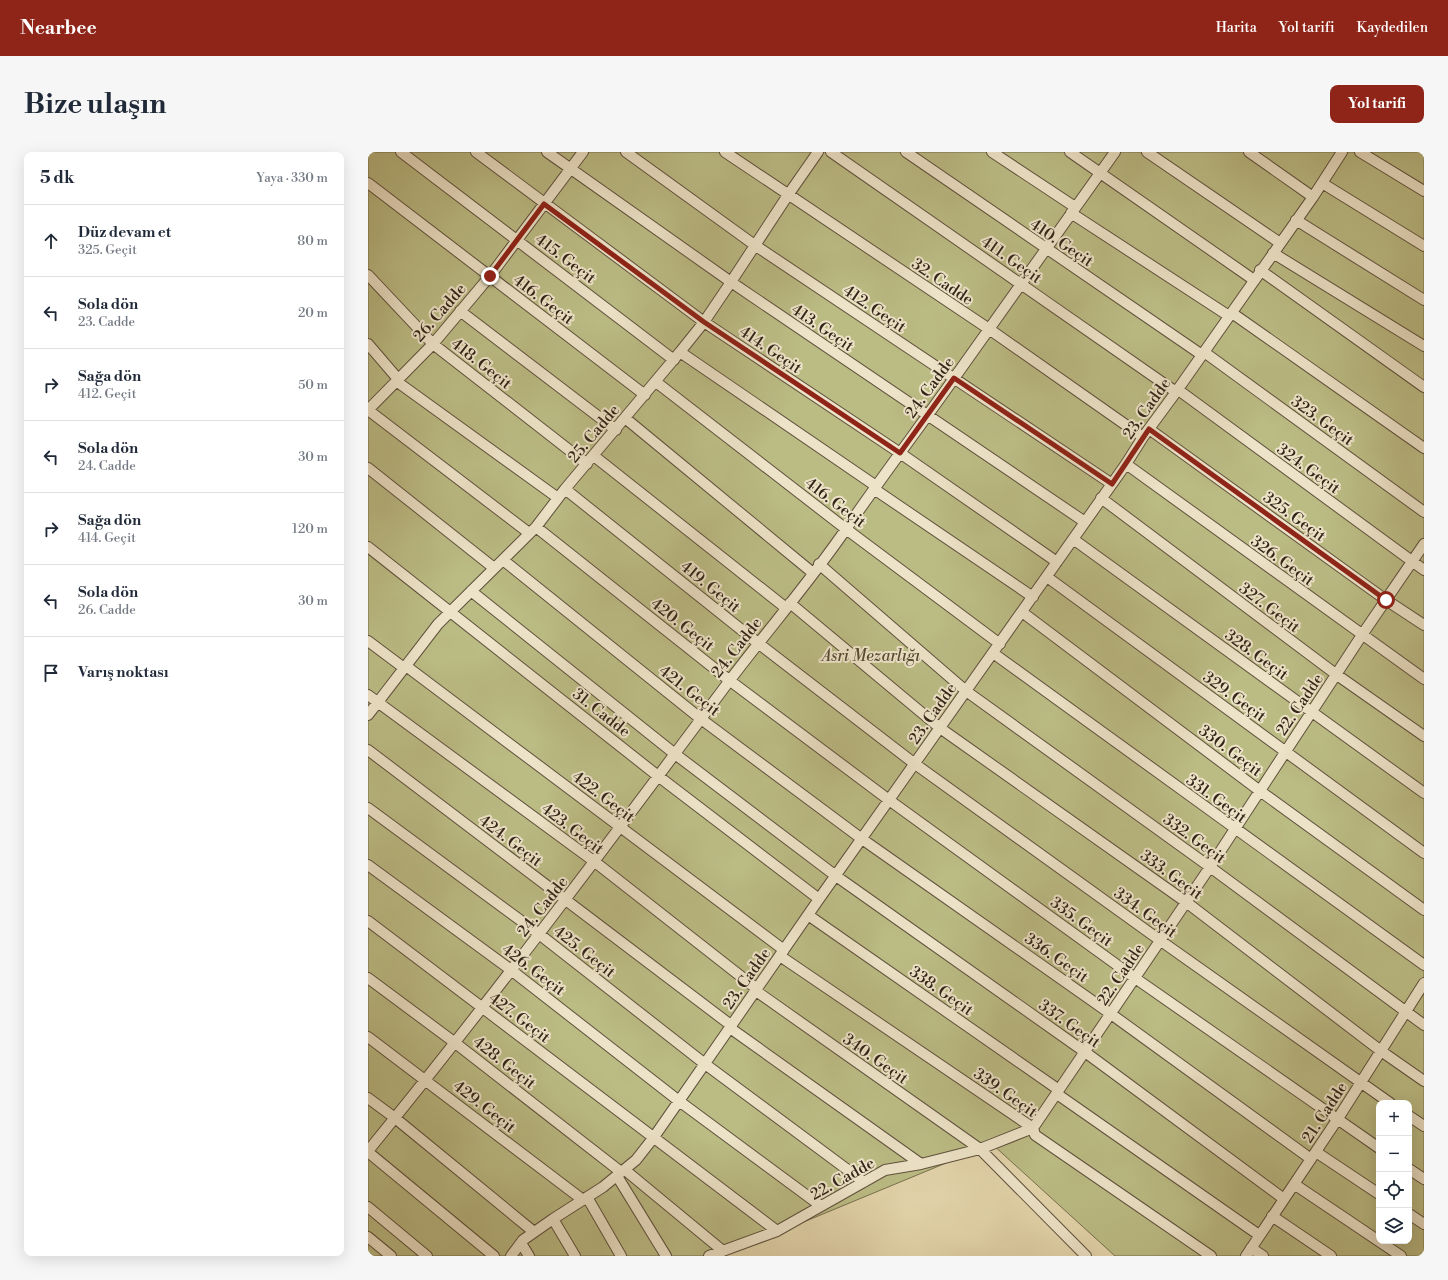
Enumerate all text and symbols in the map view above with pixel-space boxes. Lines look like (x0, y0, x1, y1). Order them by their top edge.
text: Nearbee (20, 16, 97, 40)
text: Harita (1216, 19, 1257, 37)
text: Yol tarifi (1279, 19, 1335, 37)
text: Kaydedilen (1357, 19, 1428, 37)
button: Yol tarifi (1330, 85, 1424, 123)
text: Bize ulaşın (24, 87, 166, 122)
text: 5 dk (40, 167, 75, 189)
text: Yaya · 330 m (256, 170, 328, 186)
street label: 410. Geçit (1026, 214, 1097, 272)
text: Düz devam et (78, 223, 171, 242)
street label: 415. Geçit (531, 229, 600, 288)
icon: ahead (40, 230, 62, 252)
street label: 411. Geçit (977, 232, 1046, 288)
text: 80 m (297, 233, 328, 249)
text: 325. Geçit (78, 242, 137, 258)
street label: 32. Cadde (908, 254, 977, 310)
route end (481, 267, 499, 285)
street label: 416. Geçit (509, 270, 578, 329)
street label: 26. Cadde (409, 279, 471, 346)
street label: 412. Geçit (839, 280, 910, 337)
text: Sola dön (78, 295, 138, 314)
street label: 413. Geçit (787, 300, 858, 356)
icon: left (40, 302, 62, 324)
text: 20 m (298, 305, 328, 321)
text: 23. Cadde (78, 314, 135, 330)
street label: 414. Geçit (735, 322, 806, 378)
street label: 418. Geçit (447, 334, 516, 394)
street label: 24. Cadde (901, 353, 959, 422)
text: Sağa dön (78, 367, 141, 386)
icon: right (40, 374, 62, 396)
street label: 23. Cadde (1118, 374, 1175, 443)
text: 50 m (298, 377, 328, 393)
text: 412. Geçit (78, 386, 136, 402)
street label: 323. Geçit (1287, 391, 1358, 450)
street label: 25. Cadde (564, 400, 624, 467)
text: Sola dön (78, 439, 138, 458)
street label: 324. Geçit (1273, 439, 1344, 499)
icon: left (40, 446, 62, 468)
text: 30 m (298, 449, 328, 465)
text: 24. Cadde (78, 458, 136, 474)
street label: 416. Geçit (801, 473, 870, 532)
street label: 325. Geçit (1259, 487, 1330, 546)
text: Sağa dön (78, 511, 141, 530)
icon: right (40, 518, 62, 540)
text: 120 m (292, 521, 328, 537)
text: 414. Geçit (78, 530, 136, 546)
street label: 326. Geçit (1247, 531, 1318, 591)
street label: 419. Geçit (676, 557, 745, 617)
street label: 327. Geçit (1235, 578, 1304, 637)
text: Sola dön (78, 583, 138, 602)
icon: left (40, 590, 62, 612)
route start (1377, 591, 1395, 609)
text: 30 m (298, 593, 328, 609)
street label: 420. Geçit (647, 594, 718, 656)
text: 26. Cadde (78, 602, 136, 618)
street label: 24. Cadde (707, 613, 767, 682)
street label: 328. Geçit (1221, 625, 1292, 685)
park label: Asri Mezarlığı (820, 646, 920, 666)
street label: 421. Geçit (655, 661, 724, 721)
icon: arrive (40, 662, 62, 684)
text: Varış noktası (78, 663, 169, 682)
street label: 329. Geçit (1199, 667, 1270, 727)
street label: 22. Cadde (1272, 670, 1328, 739)
street label: 23. Cadde (904, 679, 961, 748)
street label: 31. Cadde (568, 684, 634, 742)
street label: 330. Geçit (1195, 721, 1266, 781)
street label: 422. Geçit (568, 767, 639, 827)
street label: 331. Geçit (1182, 770, 1251, 828)
street label: 423. Geçit (537, 799, 608, 859)
street label: 332. Geçit (1159, 809, 1230, 868)
street label: 424. Geçit (475, 811, 546, 871)
street label: 333. Geçit (1136, 845, 1207, 904)
street label: 24. Cadde (513, 872, 573, 941)
street label: 334. Geçit (1110, 883, 1181, 943)
street label: 335. Geçit (1046, 892, 1117, 951)
street label: 425. Geçit (549, 921, 620, 982)
street label: 336. Geçit (1021, 929, 1092, 987)
street label: 426. Geçit (498, 939, 569, 1000)
street label: 22. Cadde (1093, 940, 1149, 1009)
street label: 23. Cadde (718, 944, 775, 1013)
street label: 338. Geçit (906, 962, 977, 1020)
street label: 427. Geçit (485, 988, 554, 1048)
street label: 337. Geçit (1035, 995, 1104, 1052)
street label: 340. Geçit (839, 1029, 912, 1089)
street label: 428. Geçit (469, 1032, 540, 1094)
street label: 339. Geçit (970, 1064, 1041, 1122)
street label: 429. Geçit (449, 1076, 520, 1138)
street label: 21. Cadde (1298, 1078, 1352, 1147)
map controls (1376, 1100, 1412, 1244)
button: + (1376, 1100, 1412, 1136)
button: − (1376, 1136, 1412, 1172)
street label: 22. Cadde (807, 1153, 878, 1205)
button: locate (1376, 1172, 1412, 1208)
button: layers (1376, 1208, 1412, 1244)

